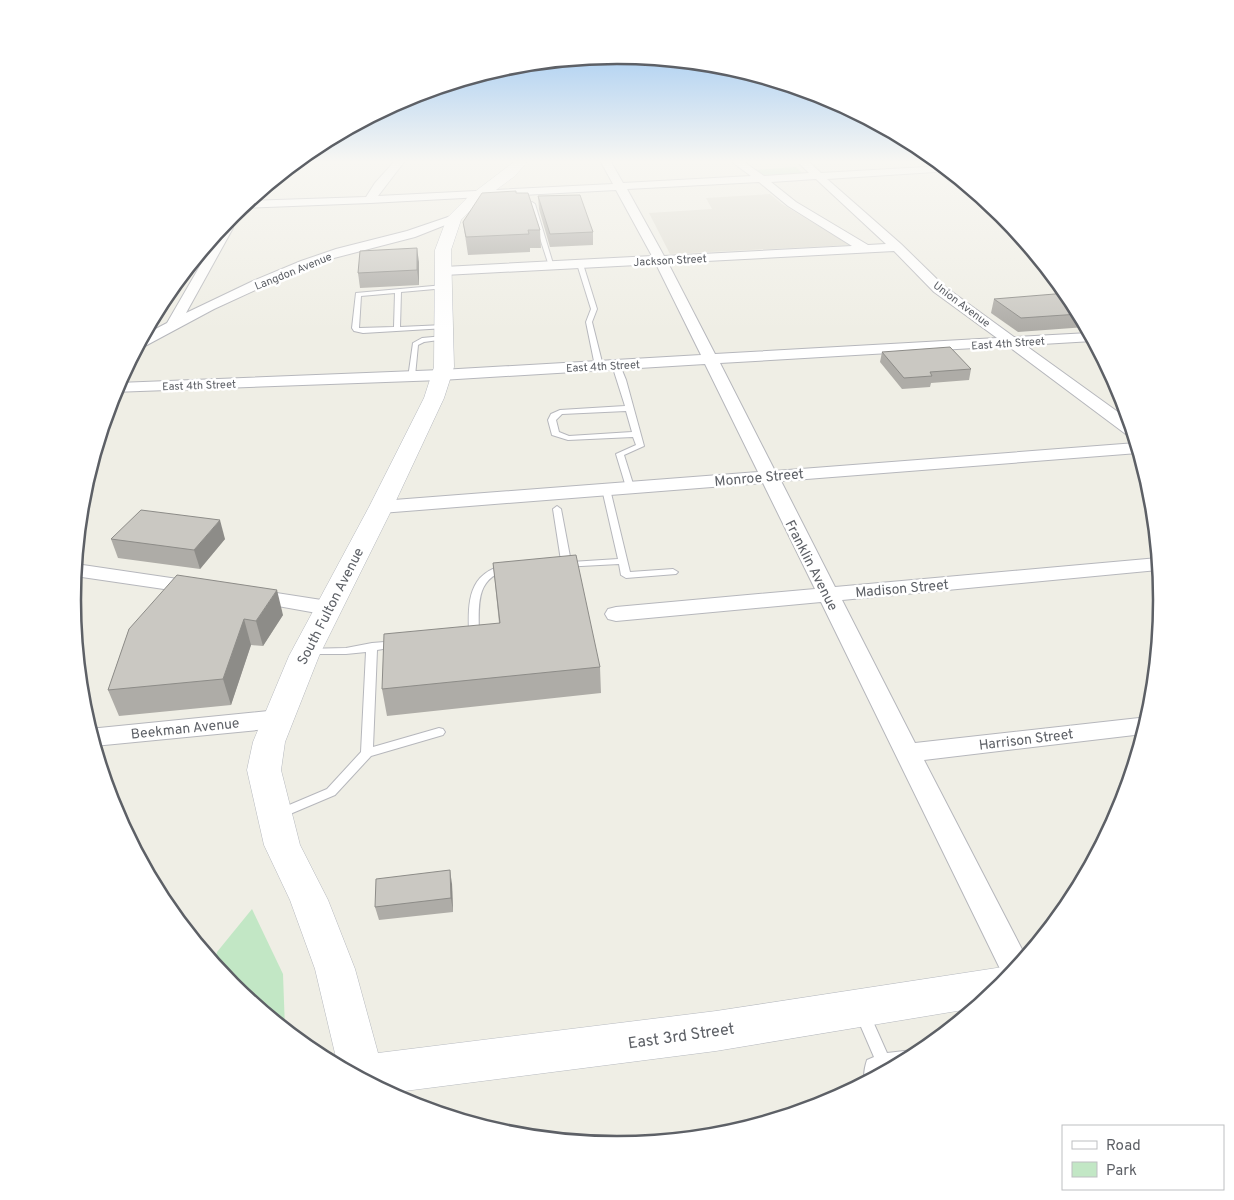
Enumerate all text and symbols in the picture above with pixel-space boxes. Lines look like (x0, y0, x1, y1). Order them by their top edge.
street label: Langdon Avenue (253, 250, 334, 294)
street label: Jackson Street (633, 252, 707, 270)
street label: Union Avenue (930, 279, 993, 331)
street label: East 4th Street (971, 334, 1045, 354)
street label: East 4th Street (566, 358, 640, 376)
street label: East 4th Street (162, 378, 236, 394)
street label: Monroe Street (714, 466, 804, 491)
street label: Franklin Avenue (781, 518, 841, 614)
street label: South Fulton Avenue (294, 545, 368, 668)
street label: Madison Street (855, 577, 950, 602)
street label: Beekman Avenue (130, 715, 240, 744)
street label: Harrison Street (978, 726, 1074, 755)
street label: East 3rd Street (627, 1020, 736, 1054)
legend (1062, 1125, 1224, 1190)
text: Road (1106, 1137, 1141, 1156)
text: Park (1106, 1162, 1137, 1181)

